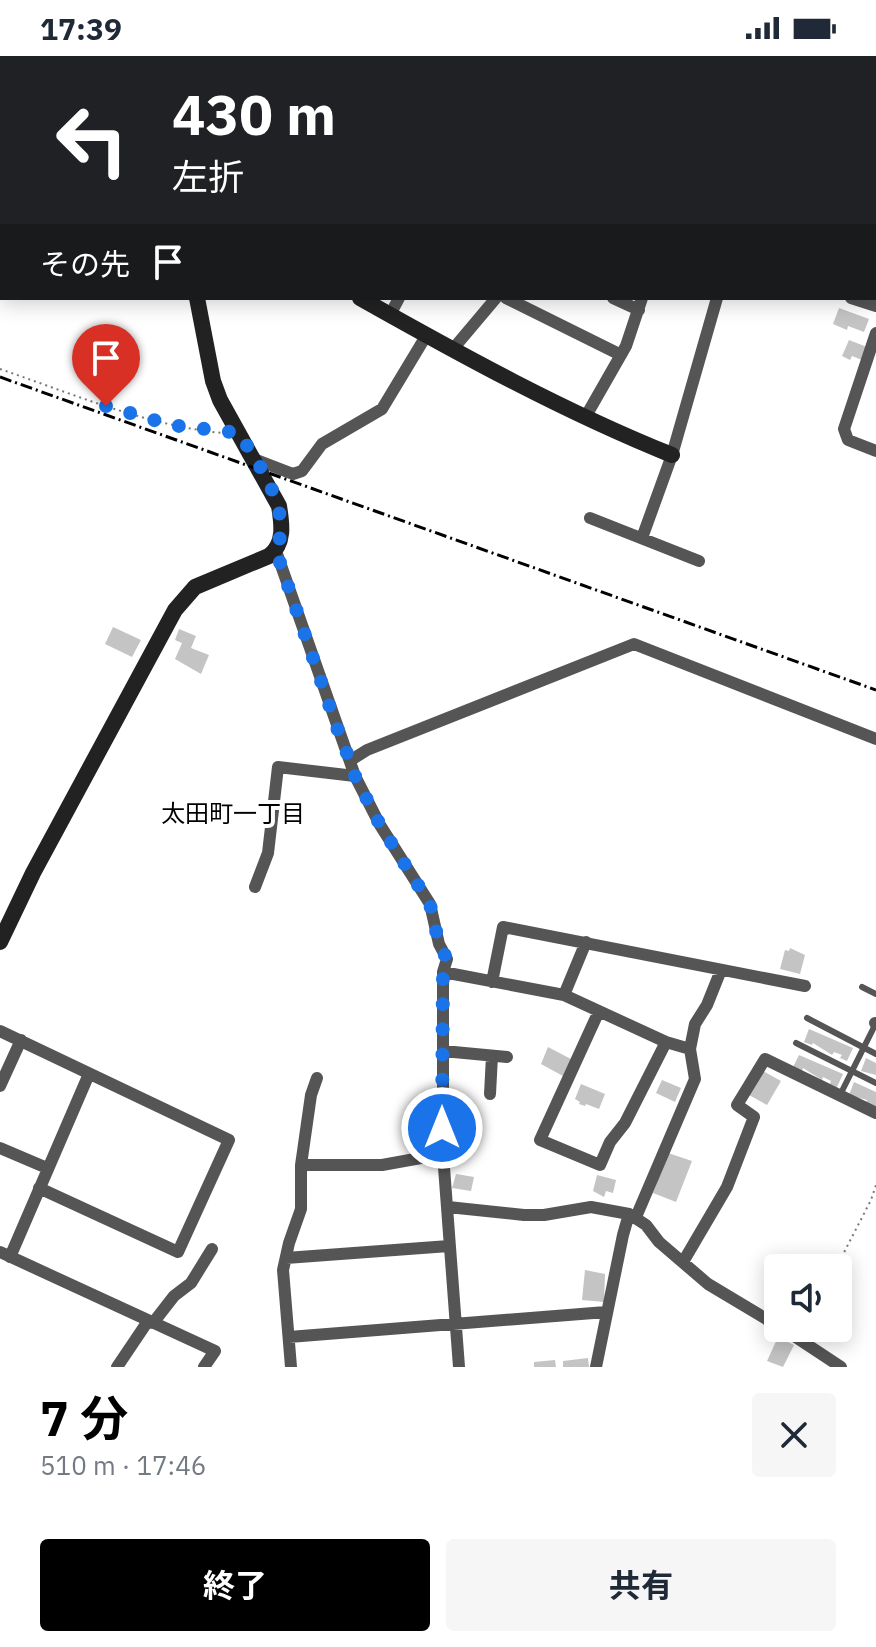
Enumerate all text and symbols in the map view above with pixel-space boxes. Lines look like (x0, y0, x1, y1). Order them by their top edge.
text: 17:39 (40, 9, 122, 48)
text: 430 m (172, 78, 336, 150)
icon: left (40, 88, 144, 192)
text: 左折 (172, 153, 244, 200)
icon: arrive (146, 240, 190, 284)
text: その先 (40, 244, 130, 283)
pin (72, 324, 140, 406)
icon: arrive (84, 336, 128, 380)
district label: 太田町一丁目 (161, 797, 305, 829)
position arrow (400, 1086, 484, 1170)
map controls (764, 1254, 852, 1342)
button: sound (764, 1254, 852, 1342)
text: 7 分 (40, 1387, 128, 1449)
button: close (752, 1393, 836, 1477)
text: 510 m · 17:46 (40, 1448, 206, 1482)
button: 終了 (40, 1539, 430, 1631)
button: 共有 (446, 1539, 836, 1631)

